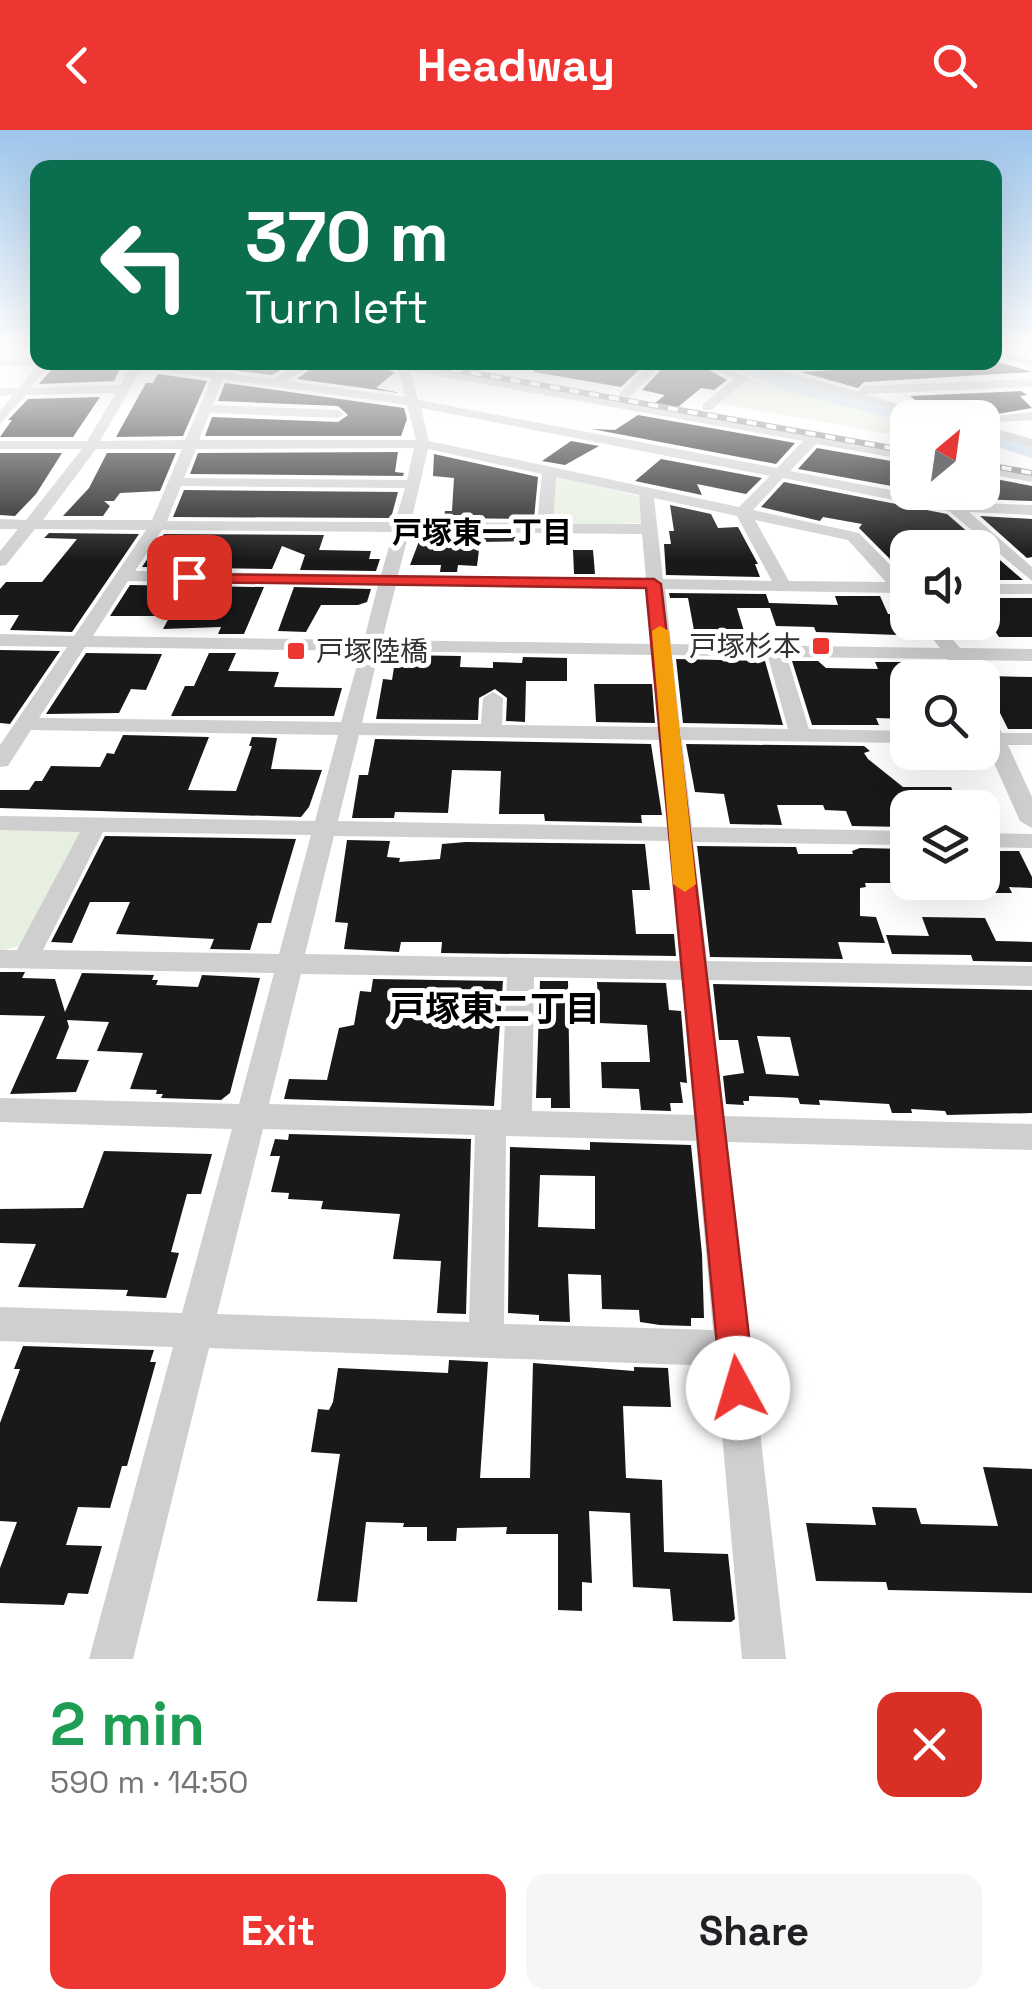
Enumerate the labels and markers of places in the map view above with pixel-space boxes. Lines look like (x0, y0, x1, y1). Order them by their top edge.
pin (147, 535, 232, 620)
place label: 戸塚杉本 (689, 628, 801, 664)
place label: 戸塚陸橋 (316, 633, 428, 669)
marker: 戸塚杉本 (810, 635, 832, 657)
marker: 戸塚陸橋 (285, 640, 307, 662)

